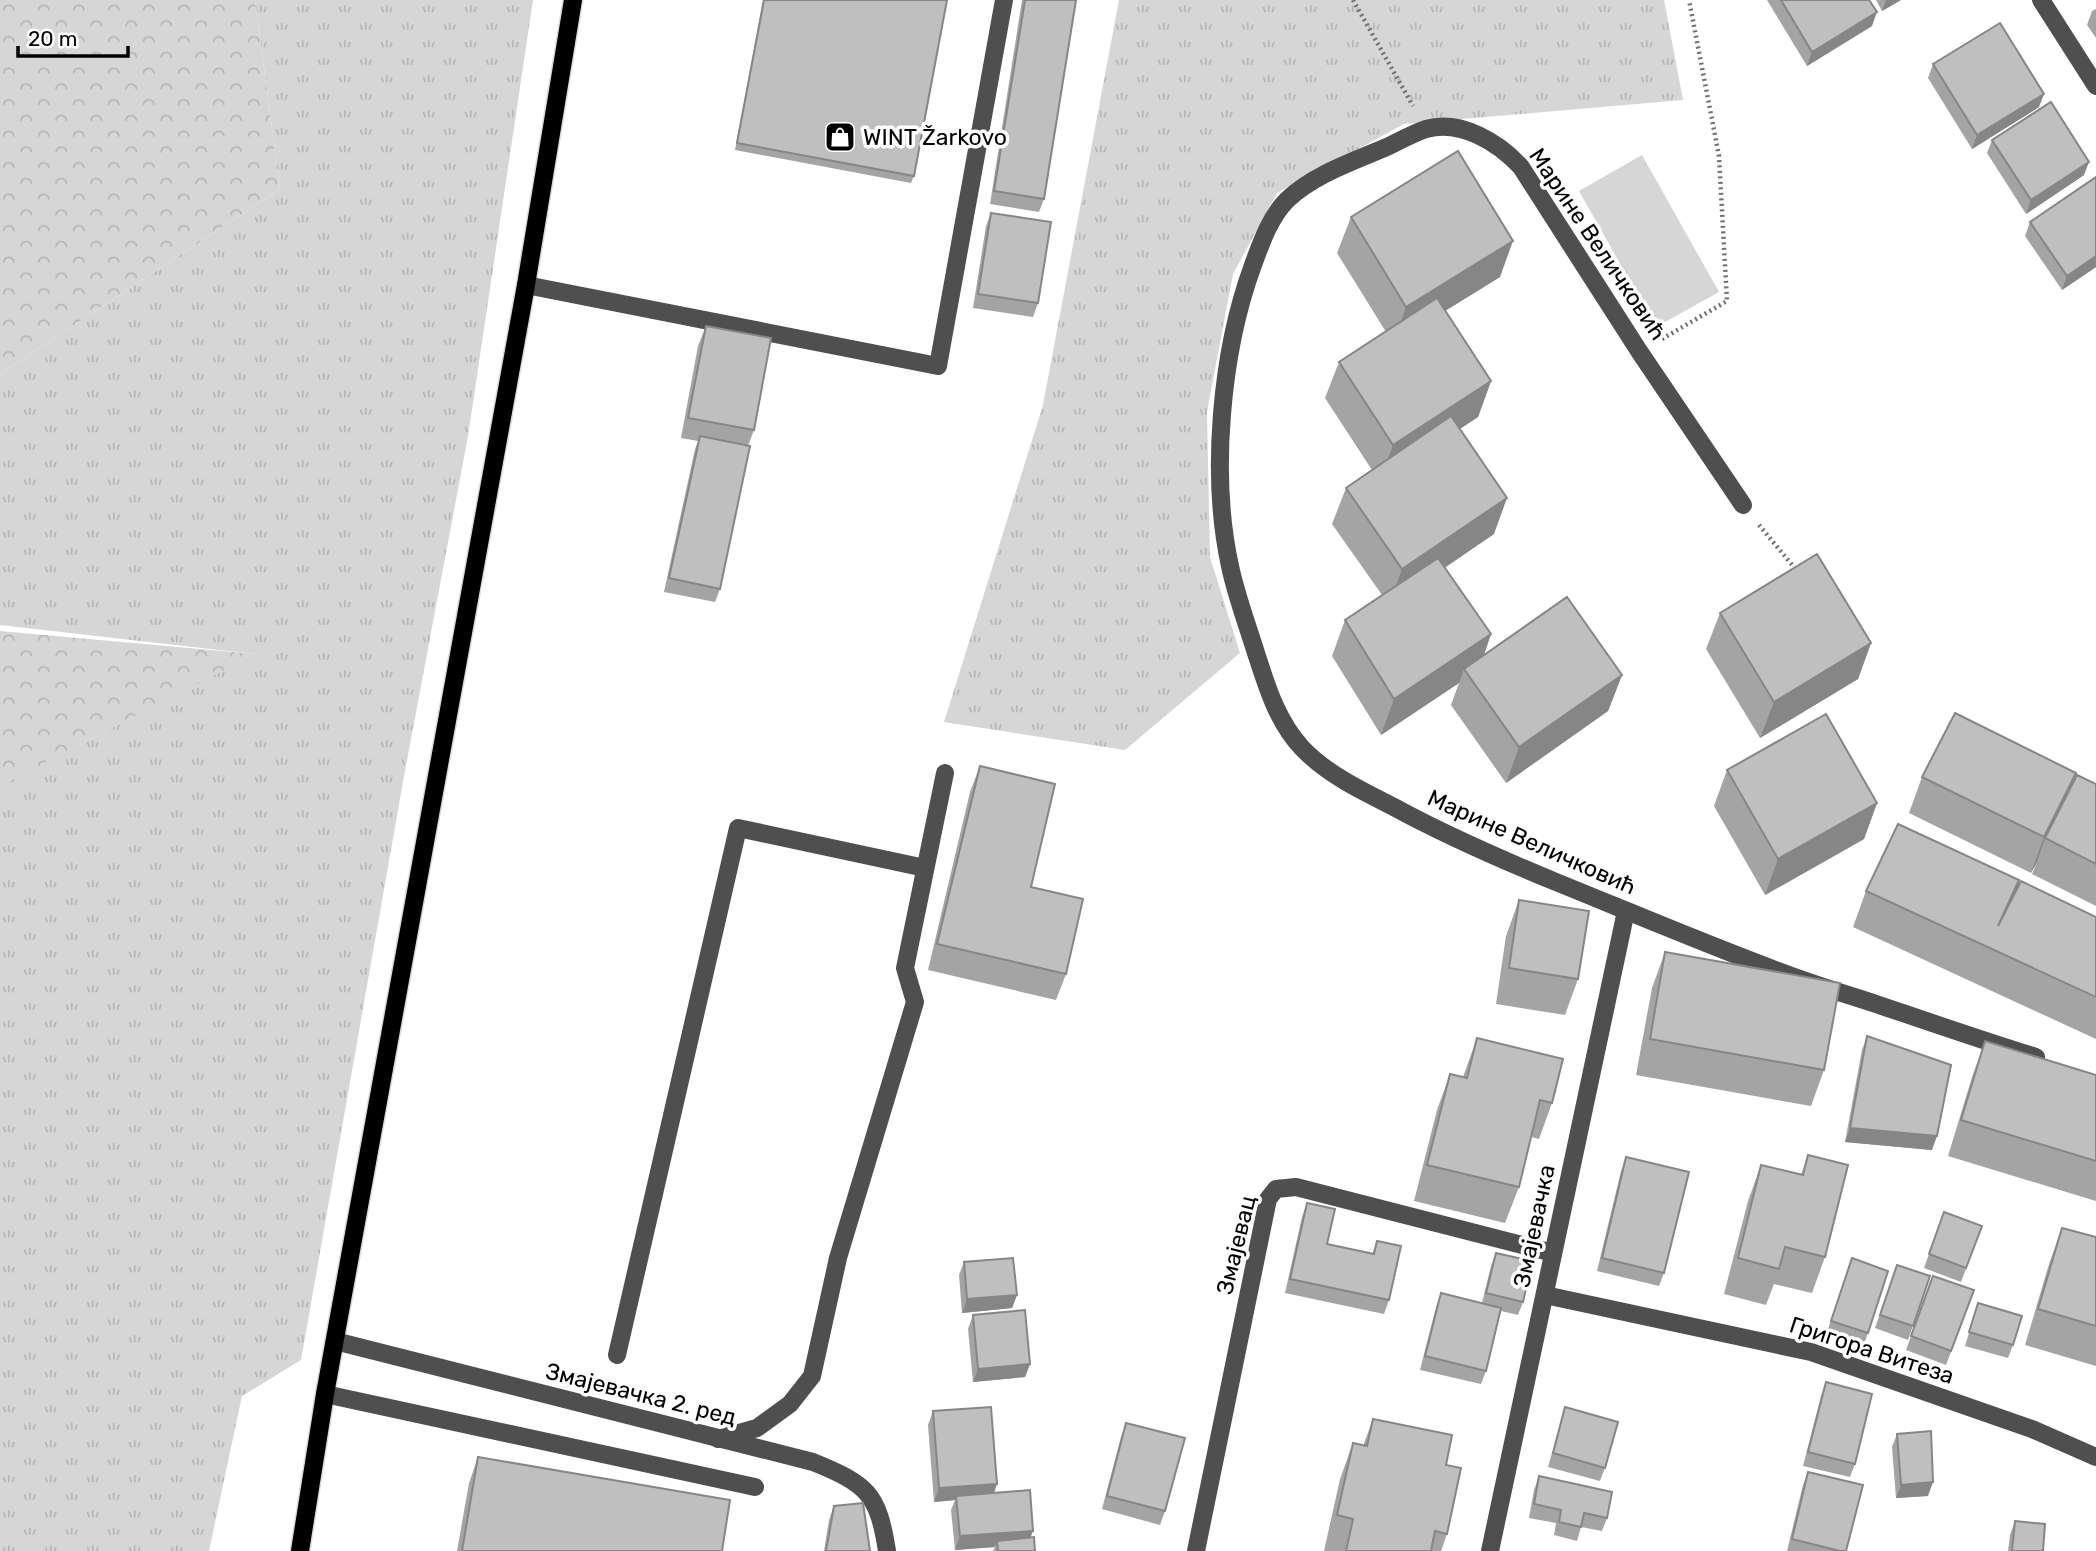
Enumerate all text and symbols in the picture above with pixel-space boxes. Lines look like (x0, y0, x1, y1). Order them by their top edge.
scale bar (18, 14, 128, 58)
text: 20 m (28, 26, 77, 51)
shop icon: WINT Žarkovo (823, 120, 857, 154)
place label: WINT Žarkovo (863, 123, 1007, 151)
street label: Марине Величковић (1523, 143, 1673, 345)
street label: Марине Величковић (1423, 783, 1641, 901)
street label: Змајевачка (1507, 1162, 1561, 1290)
street label: Змајевац (1210, 1193, 1262, 1297)
street label: Григора Витеза (1786, 1310, 1958, 1390)
street label: Змајевачка 2. ред (543, 1357, 739, 1431)

